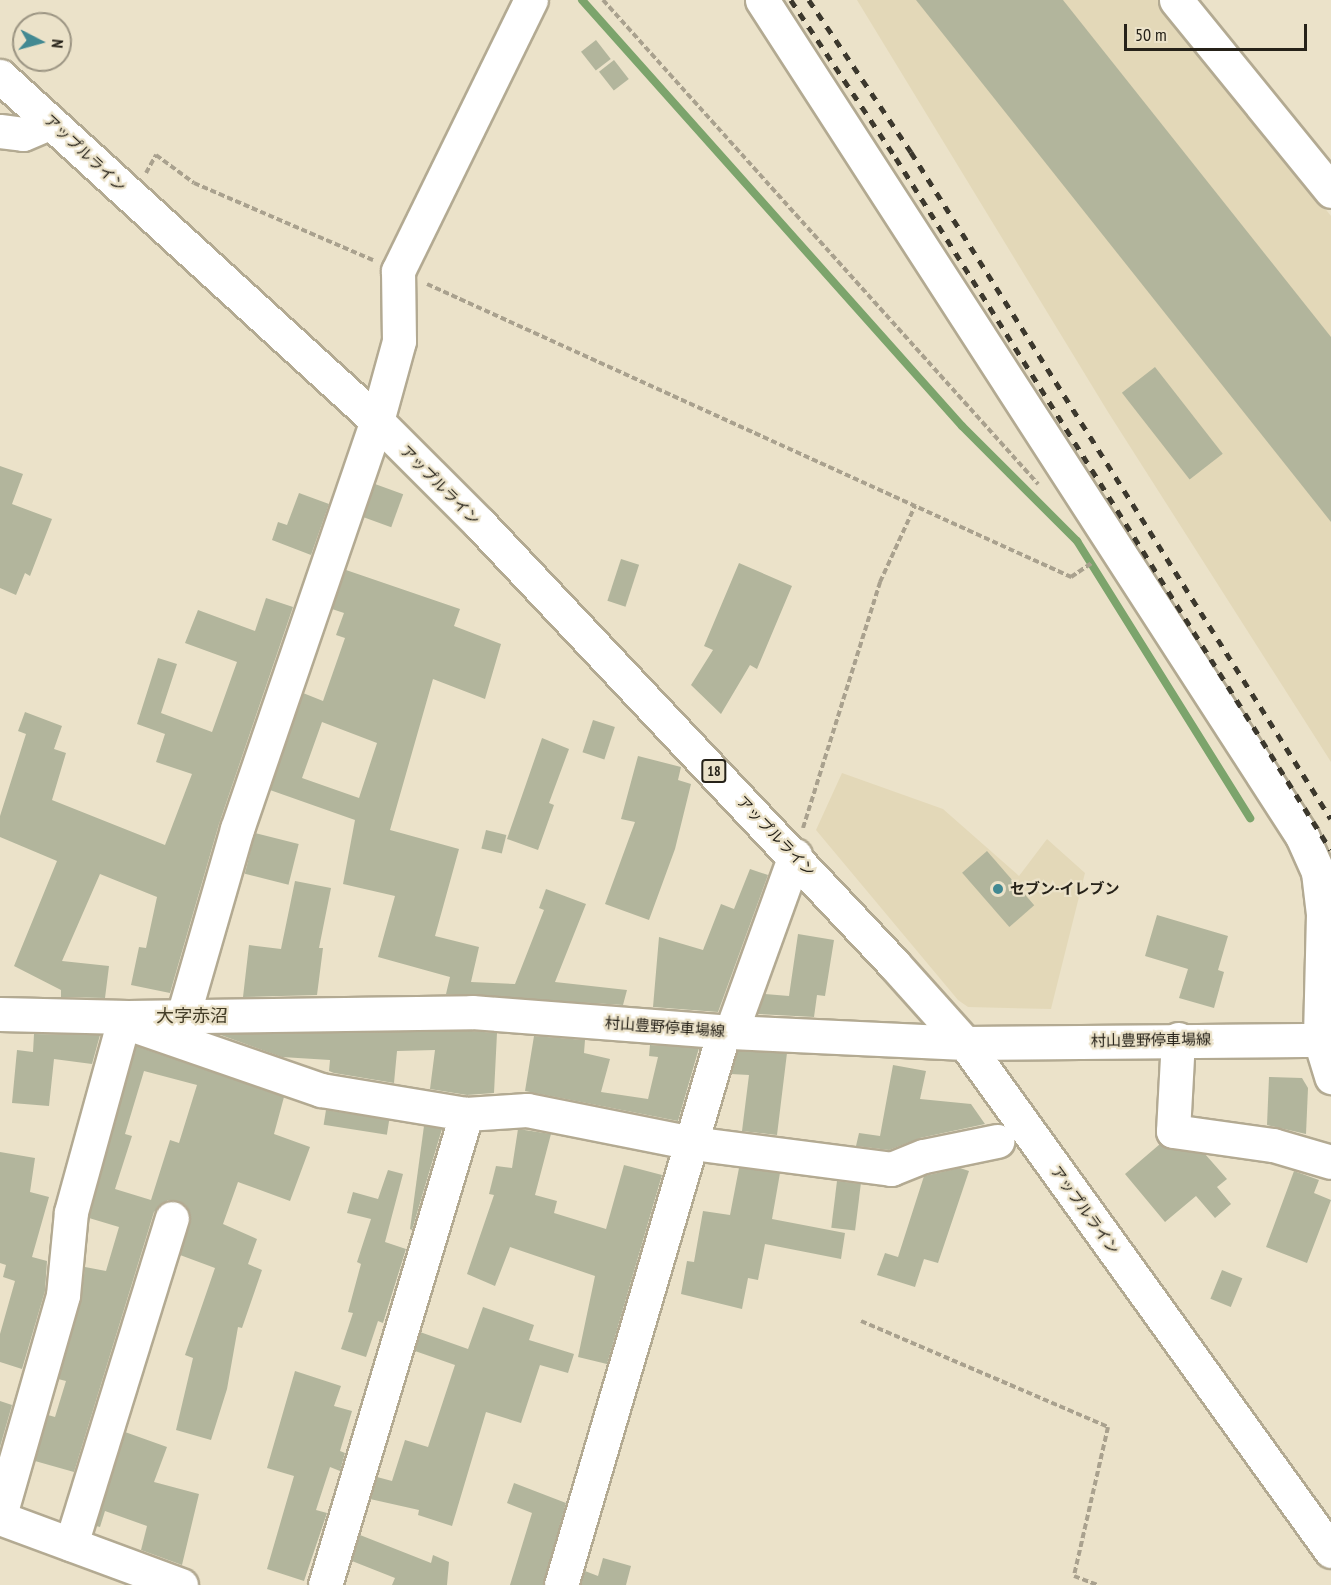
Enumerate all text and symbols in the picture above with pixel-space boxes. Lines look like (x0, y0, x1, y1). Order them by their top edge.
north arrow (12, 12, 72, 72)
scale bar (1127, 12, 1310, 50)
text: 50 m (1135, 23, 1167, 46)
text: N (48, 38, 68, 49)
street label: アップルライン (40, 111, 130, 195)
street label: アップルライン (397, 442, 483, 528)
road number: 18 (700, 760, 728, 782)
street label: アップルライン (733, 792, 819, 880)
place label: セブン-イレブン (1010, 880, 1119, 898)
marker: セブン-イレブン (991, 882, 1005, 896)
district label: 大字赤沼 (156, 1005, 228, 1027)
street label: 村山豊野停車場線 (605, 1014, 725, 1040)
street label: 村山豊野停車場線 (1091, 1030, 1211, 1050)
street label: アップルライン (1047, 1162, 1123, 1258)

